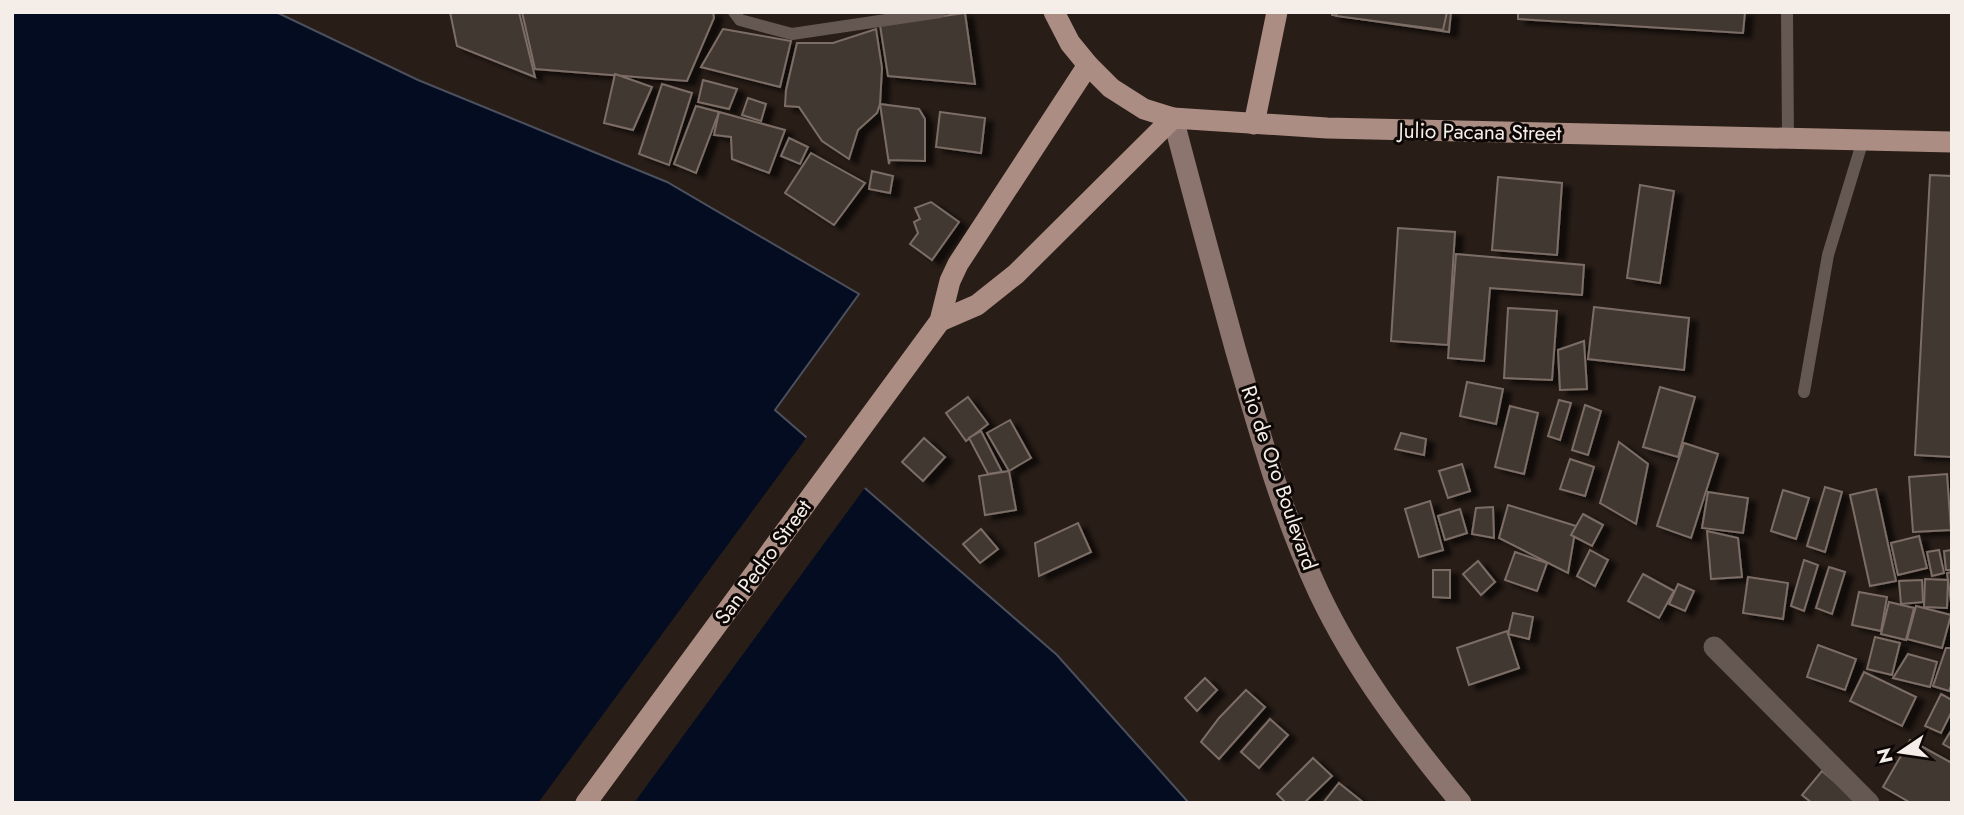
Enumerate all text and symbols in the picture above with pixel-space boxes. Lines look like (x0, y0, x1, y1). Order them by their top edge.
street label: Julio Pacana Street (1395, 116, 1562, 148)
street label: Rio de Oro Boulevard (1233, 382, 1325, 574)
street label: San Pedro Street (708, 494, 818, 630)
north arrow (1866, 717, 1936, 787)
text: N (1870, 745, 1900, 766)

